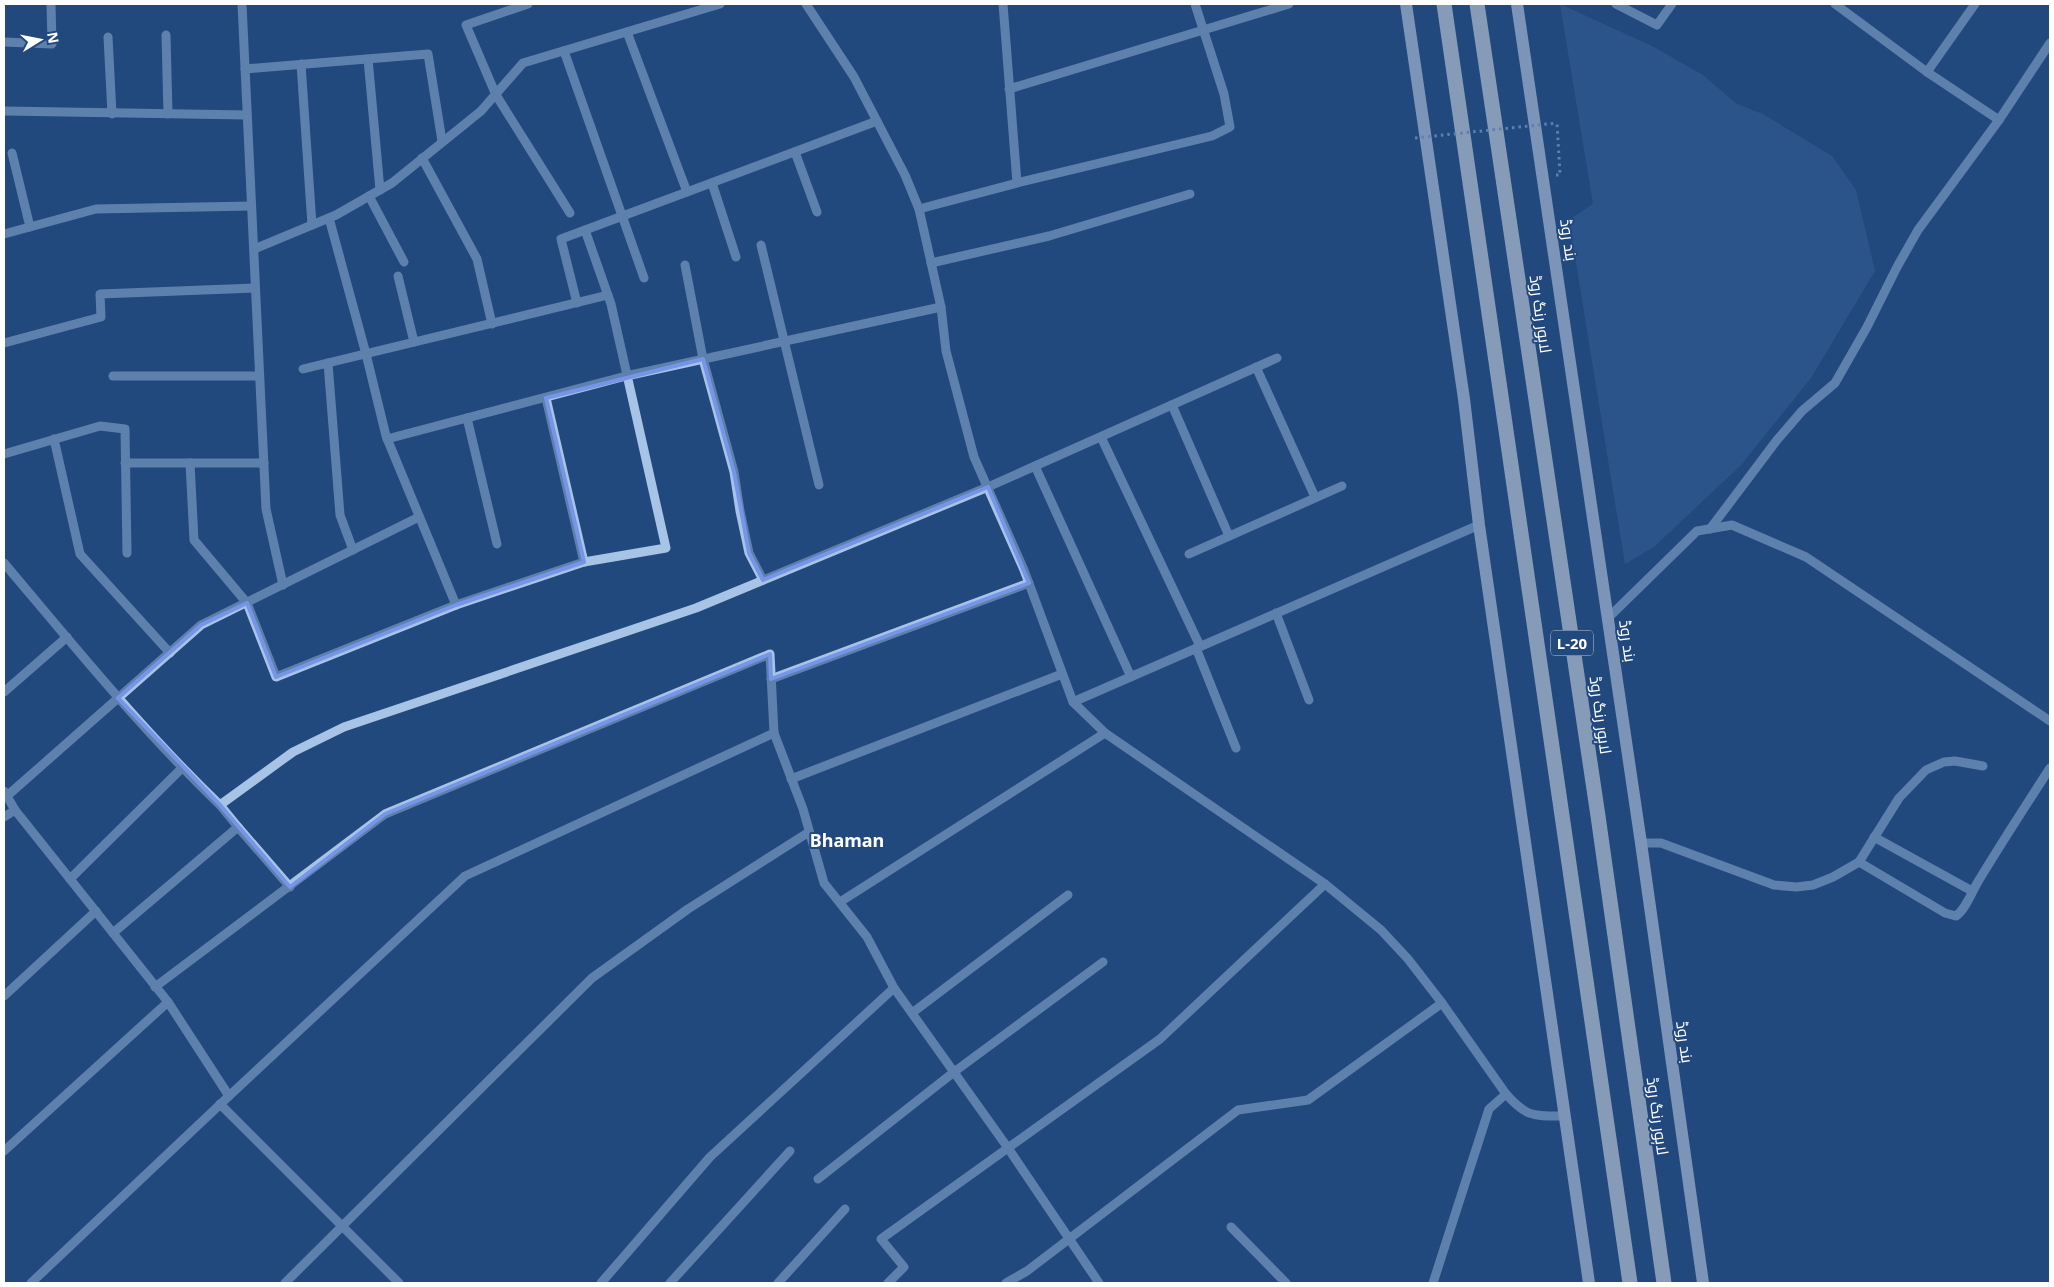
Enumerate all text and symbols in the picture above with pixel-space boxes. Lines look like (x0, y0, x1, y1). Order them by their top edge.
north arrow (15, 15, 65, 65)
text: N (43, 30, 64, 45)
street label: بند روڈ (1555, 217, 1583, 263)
street label: لاہور رنگ روڈ (1525, 274, 1557, 354)
street label: بند روڈ (1614, 618, 1642, 664)
road number: L-20 (1551, 630, 1593, 656)
street label: لاہور رنگ روڈ (1585, 675, 1617, 755)
district label: Bhaman (810, 828, 884, 852)
street label: بند روڈ (1671, 1019, 1699, 1065)
street label: لاہور رنگ روڈ (1642, 1076, 1674, 1156)

